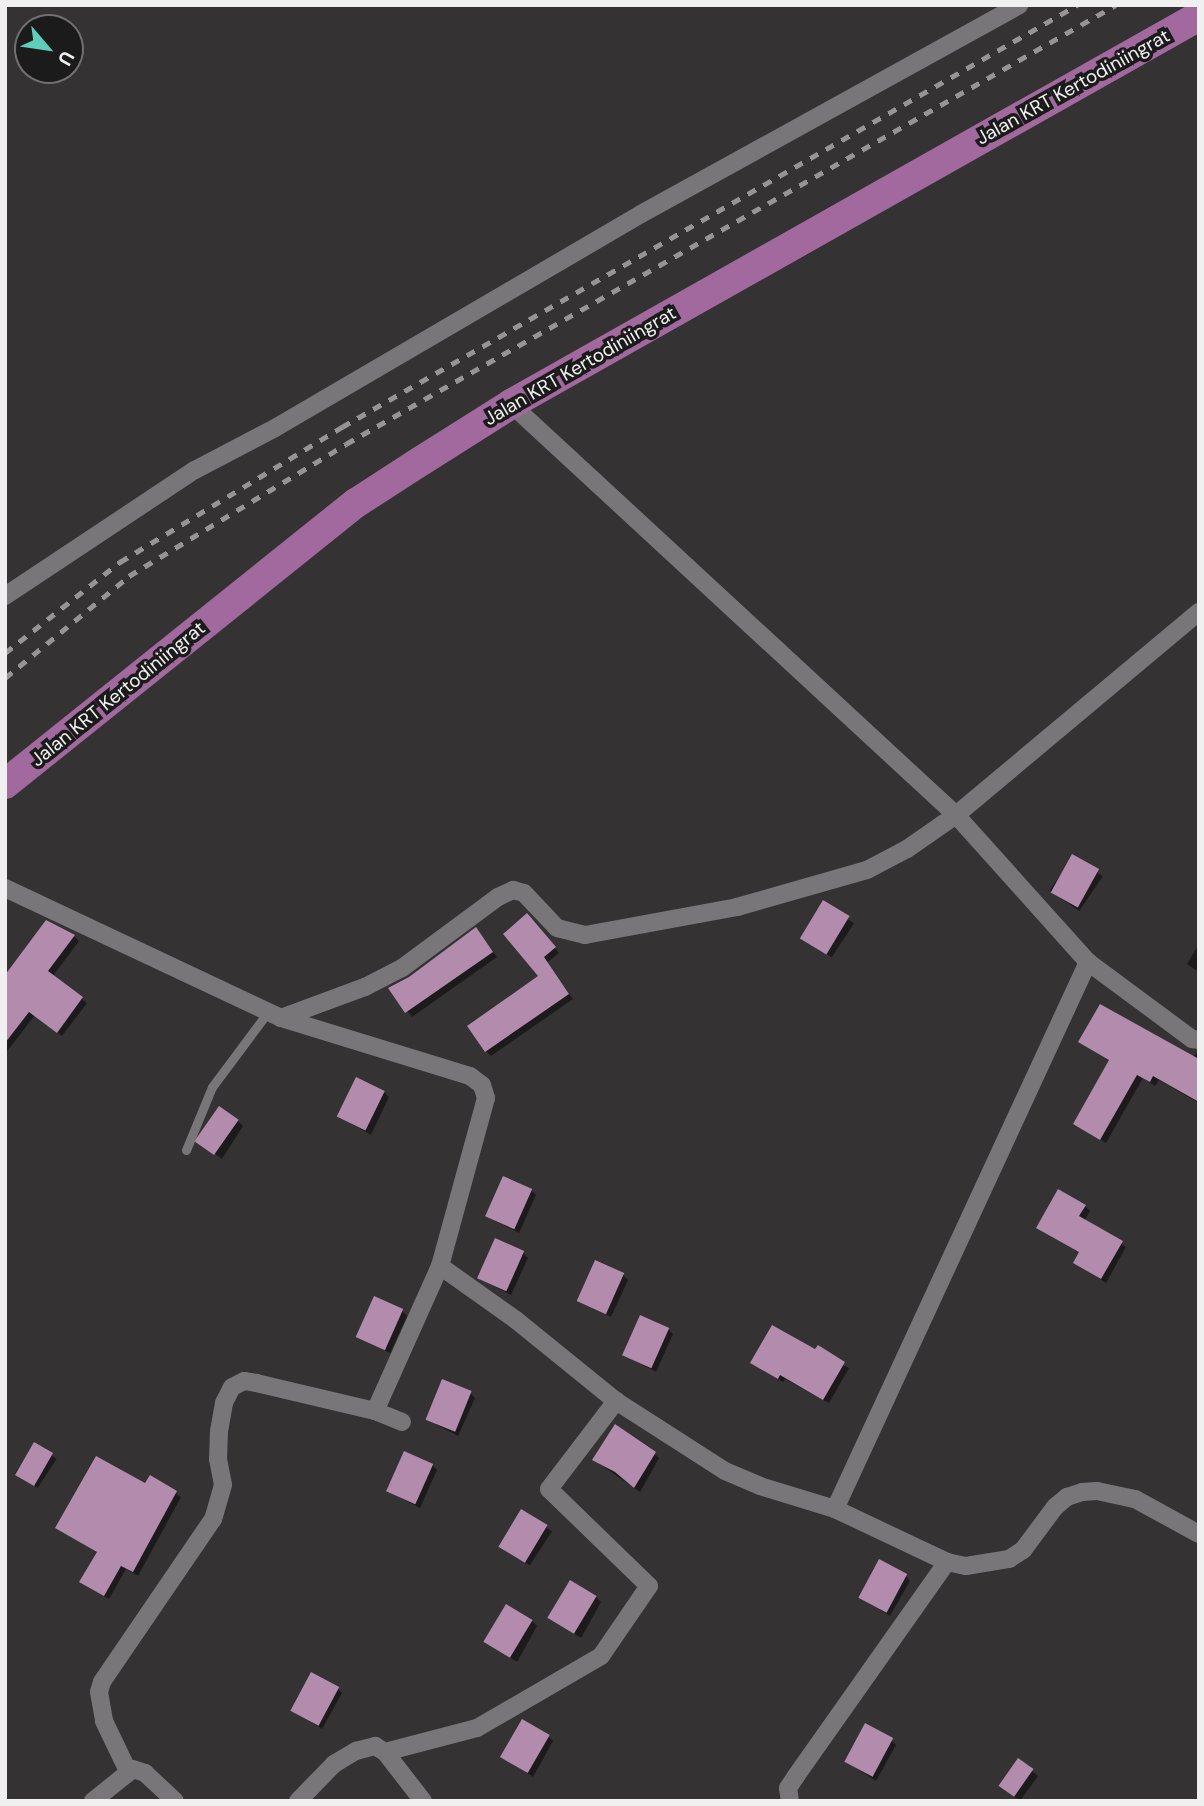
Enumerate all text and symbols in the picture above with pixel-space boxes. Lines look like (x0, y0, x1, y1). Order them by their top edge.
north arrow (14, 14, 84, 84)
street label: Jalan KRT Kertodiniingrat (972, 24, 1174, 150)
text: U (52, 47, 80, 70)
street label: Jalan KRT Kertodiniingrat (480, 302, 680, 430)
street label: Jalan KRT Kertodiniingrat (26, 617, 210, 771)

